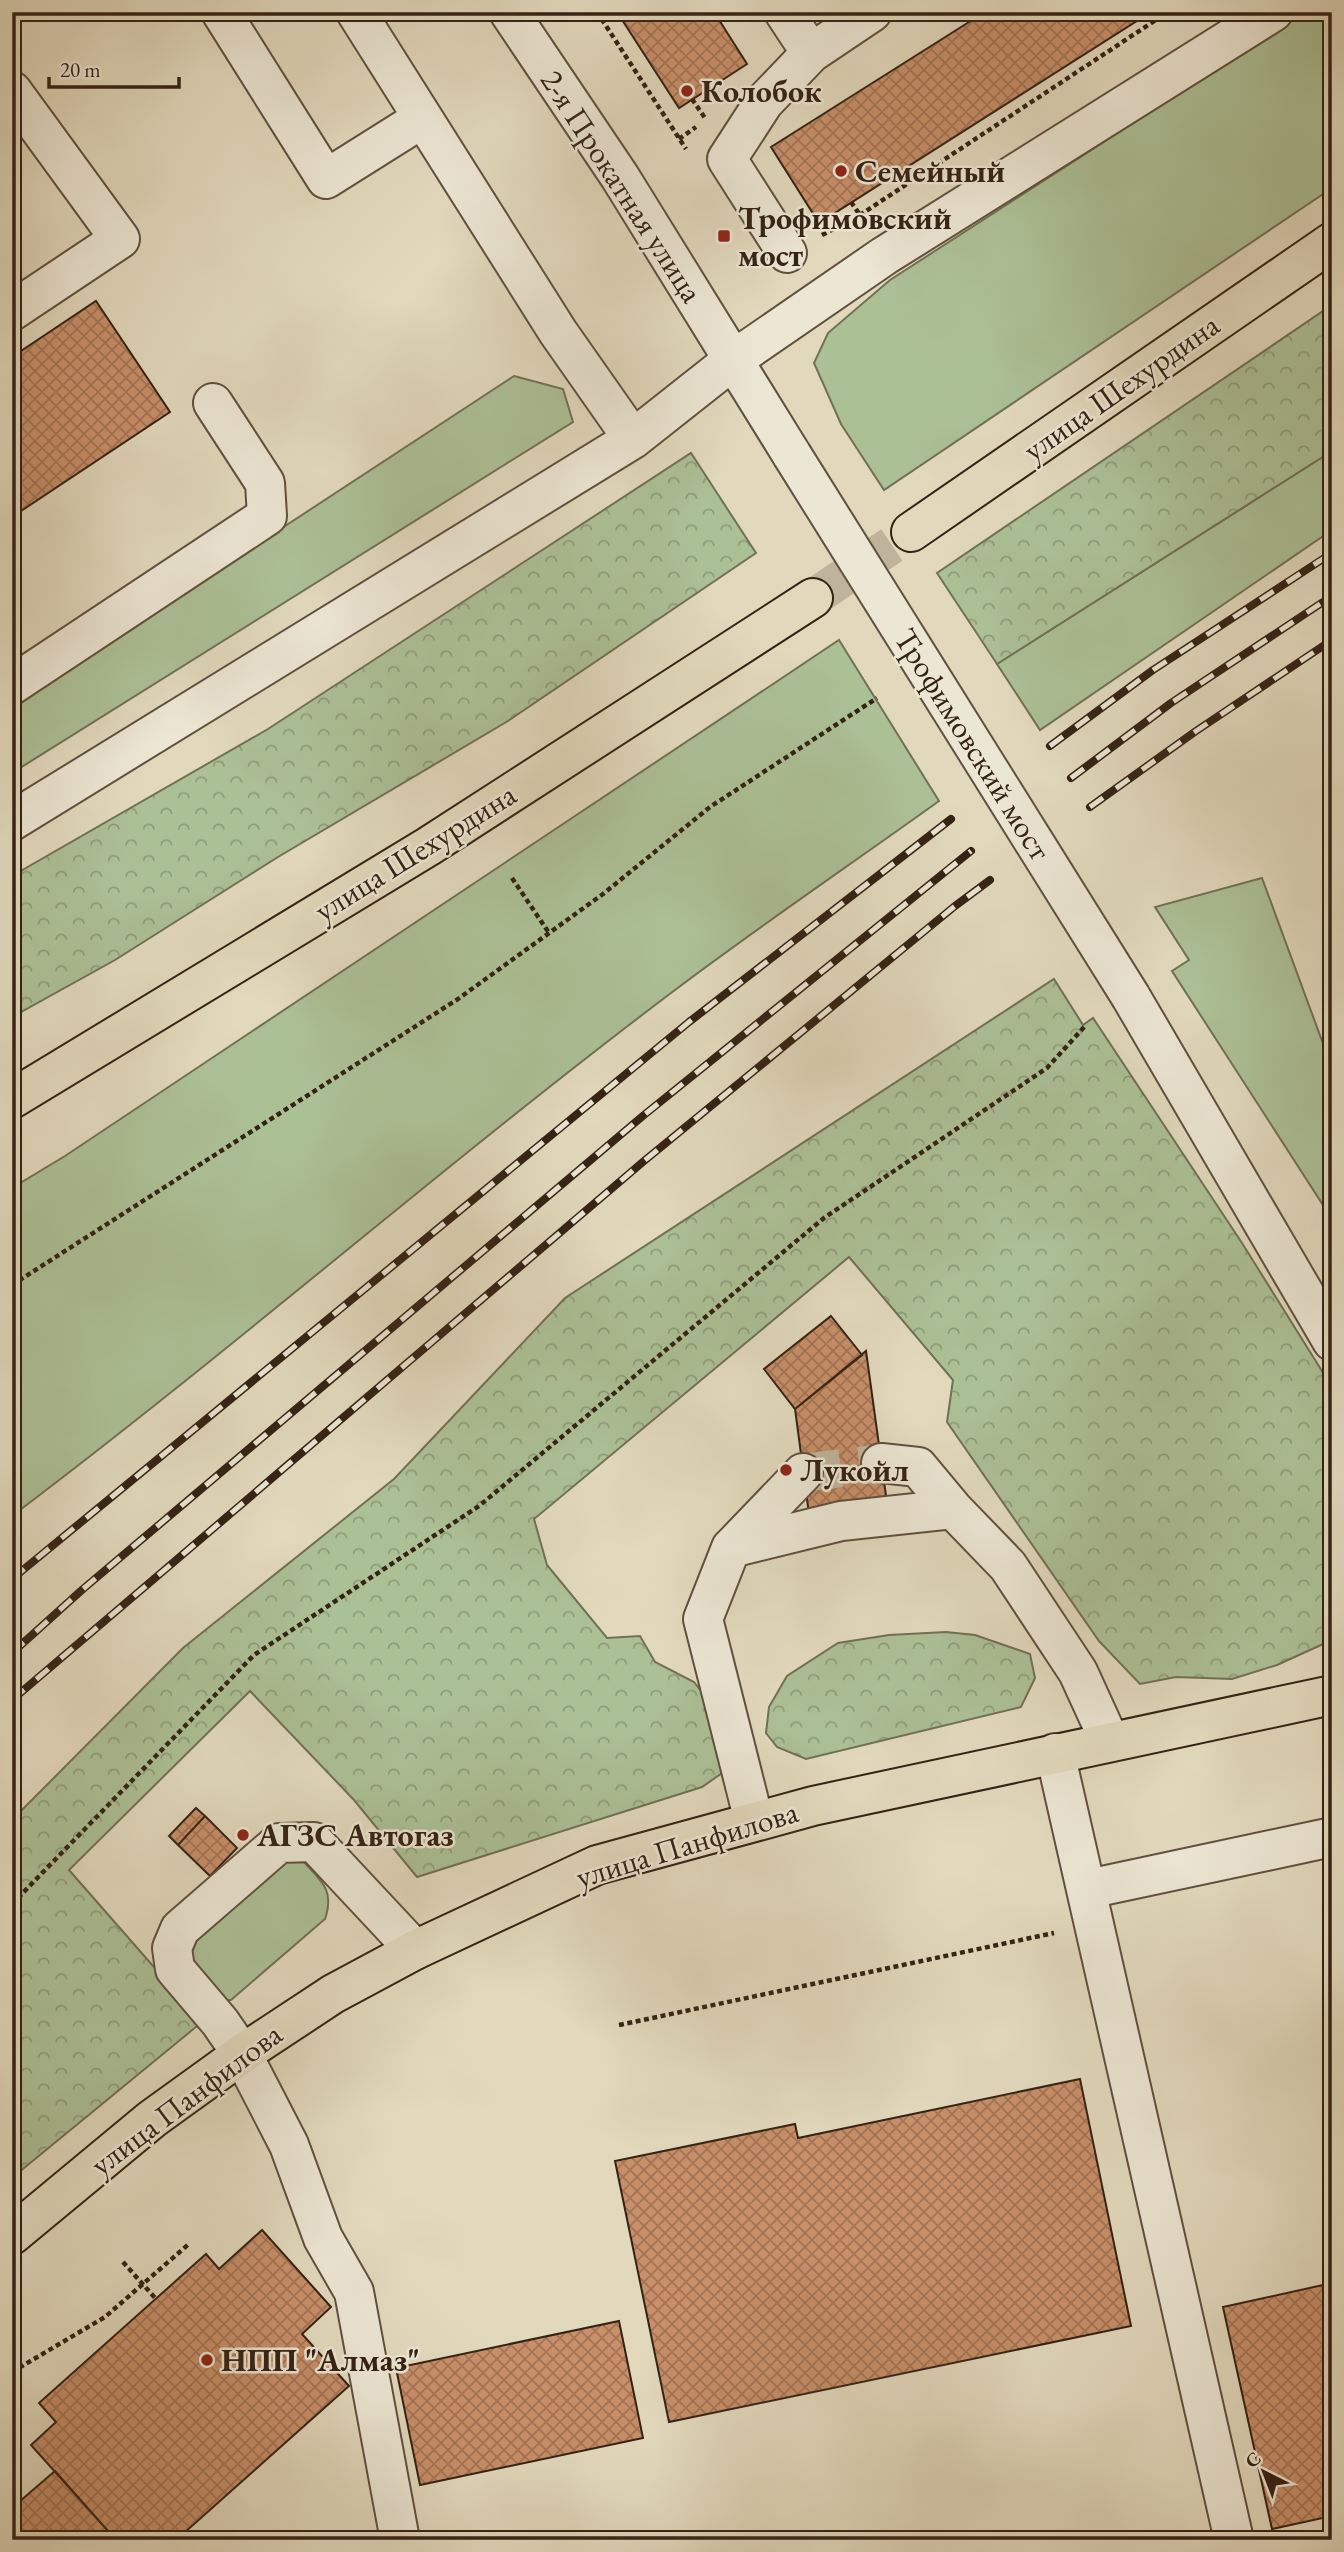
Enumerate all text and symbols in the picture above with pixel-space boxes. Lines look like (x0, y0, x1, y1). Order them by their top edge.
scale bar (49, 46, 178, 90)
text: 20 m (60, 56, 101, 83)
street label: 2-я Прокатная улица (531, 62, 713, 311)
place label: Колобок (701, 70, 822, 112)
marker: Колобок (679, 83, 695, 99)
place label: Семейный (855, 150, 1005, 192)
marker: Семейный (833, 163, 849, 179)
place label: Трофимовский мост (738, 197, 952, 276)
marker: Трофимовский мост (716, 228, 732, 244)
street label: улица Шехурдина (1014, 304, 1228, 470)
street label: Трофимовский мост (885, 620, 1061, 868)
street label: улица Шехурдина (306, 773, 524, 931)
place label: Лукойл (800, 1449, 909, 1491)
marker: Лукойл (778, 1462, 794, 1478)
street label: улица Панфилова (571, 1790, 803, 1898)
place label: АГЗС Автогаз (256, 1814, 454, 1856)
marker: АГЗС Автогаз (235, 1827, 251, 1843)
street label: улица Панфилова (81, 2013, 291, 2185)
place label: НПП "Алмаз" (221, 2339, 420, 2381)
marker: НПП "Алмаз" (199, 2352, 215, 2368)
north arrow (1228, 2436, 1298, 2506)
text: С (1240, 2446, 1266, 2474)

